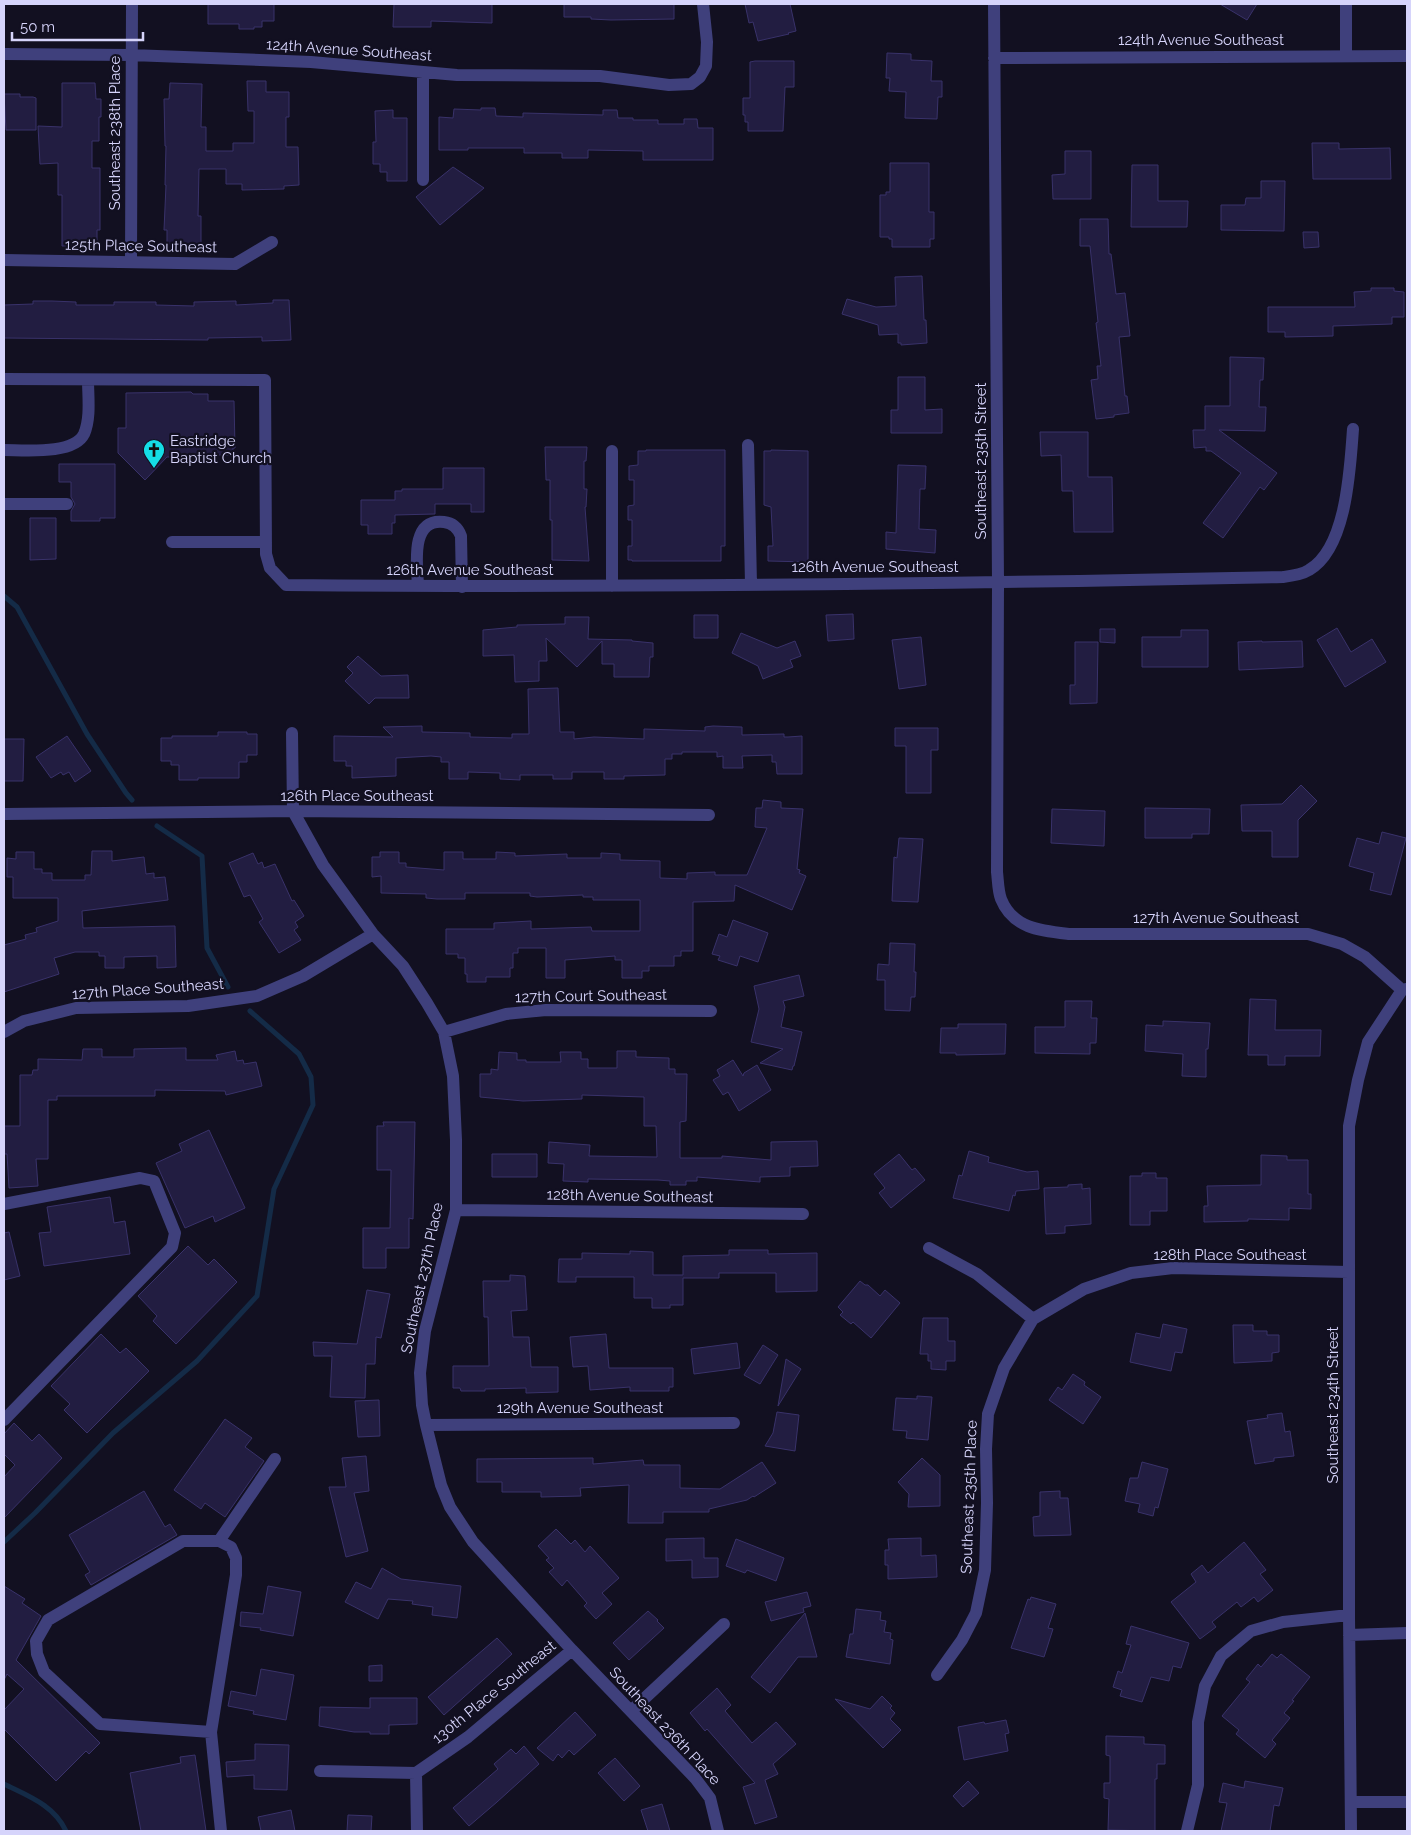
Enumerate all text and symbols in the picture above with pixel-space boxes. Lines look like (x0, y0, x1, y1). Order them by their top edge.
scale bar (12, 10, 144, 42)
text: 50 m (20, 18, 55, 36)
street label: 124th Avenue Southeast (1118, 31, 1284, 49)
street label: 124th Avenue Southeast (266, 35, 432, 65)
street label: Southeast 238th Place (106, 55, 124, 210)
street label: 125th Place Southeast (65, 236, 217, 256)
street label: Southeast 235th Street (972, 383, 990, 539)
place label: Eastridge Baptist Church (170, 432, 272, 467)
church icon: Eastridge Baptist Church (142, 438, 166, 469)
street label: 126th Avenue Southeast (792, 558, 958, 576)
street label: 126th Avenue Southeast (387, 561, 553, 579)
street label: 126th Place Southeast (280, 787, 434, 805)
street label: 127th Avenue Southeast (1133, 909, 1299, 927)
street label: 127th Place Southeast (71, 975, 225, 1003)
street label: 127th Court Southeast (515, 986, 667, 1006)
street label: 128th Avenue Southeast (547, 1186, 713, 1206)
street label: Southeast 237th Place (397, 1201, 447, 1355)
street label: 128th Place Southeast (1153, 1246, 1307, 1264)
street label: Southeast 234th Street (1324, 1327, 1342, 1483)
street label: 129th Avenue Southeast (497, 1399, 663, 1417)
street label: Southeast 235th Place (957, 1420, 981, 1574)
street label: 130th Place Southeast (429, 1637, 559, 1747)
street label: Southeast 236th Place (606, 1663, 724, 1789)

